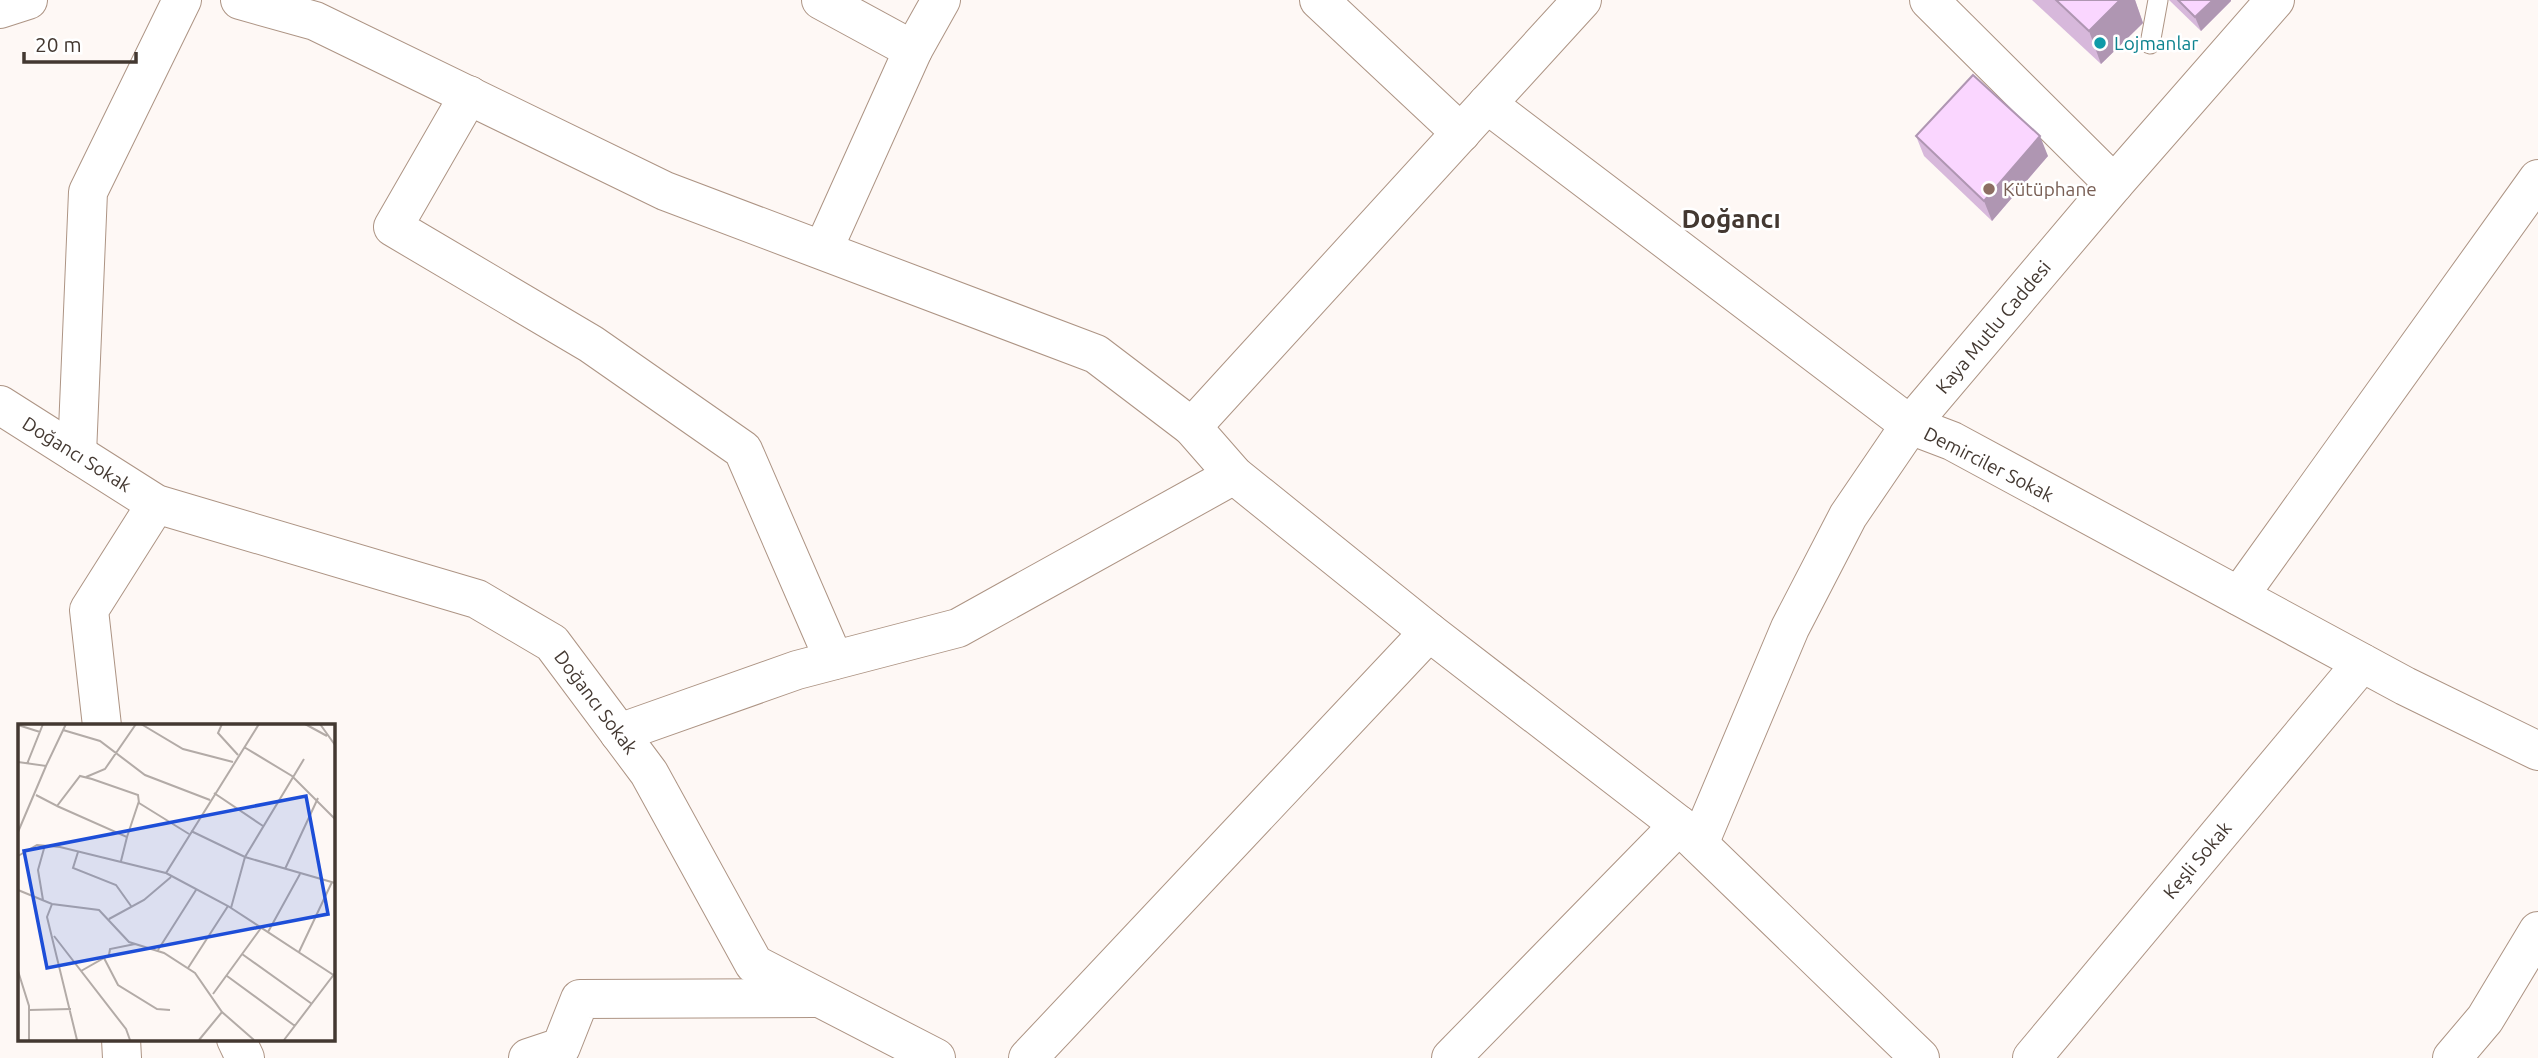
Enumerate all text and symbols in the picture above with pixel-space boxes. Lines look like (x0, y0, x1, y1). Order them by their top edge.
scale bar (24, 21, 136, 65)
text: 20 m (35, 32, 82, 56)
place label: Lojmanlar (2114, 32, 2198, 54)
marker: Lojmanlar (2092, 35, 2108, 51)
place label: Kütüphane (2003, 178, 2097, 200)
marker: Kütüphane (1981, 181, 1997, 197)
district label: Doğancı (1681, 204, 1781, 233)
street label: Kaya Mutlu Caddesi (1931, 256, 2055, 398)
street label: Doğancı Sokak (19, 412, 136, 496)
street label: Demirciler Sokak (1920, 422, 2058, 506)
street label: Doğancı Sokak (550, 646, 642, 758)
inset map (18, 724, 334, 1040)
street label: Keşli Sokak (2158, 817, 2236, 903)

